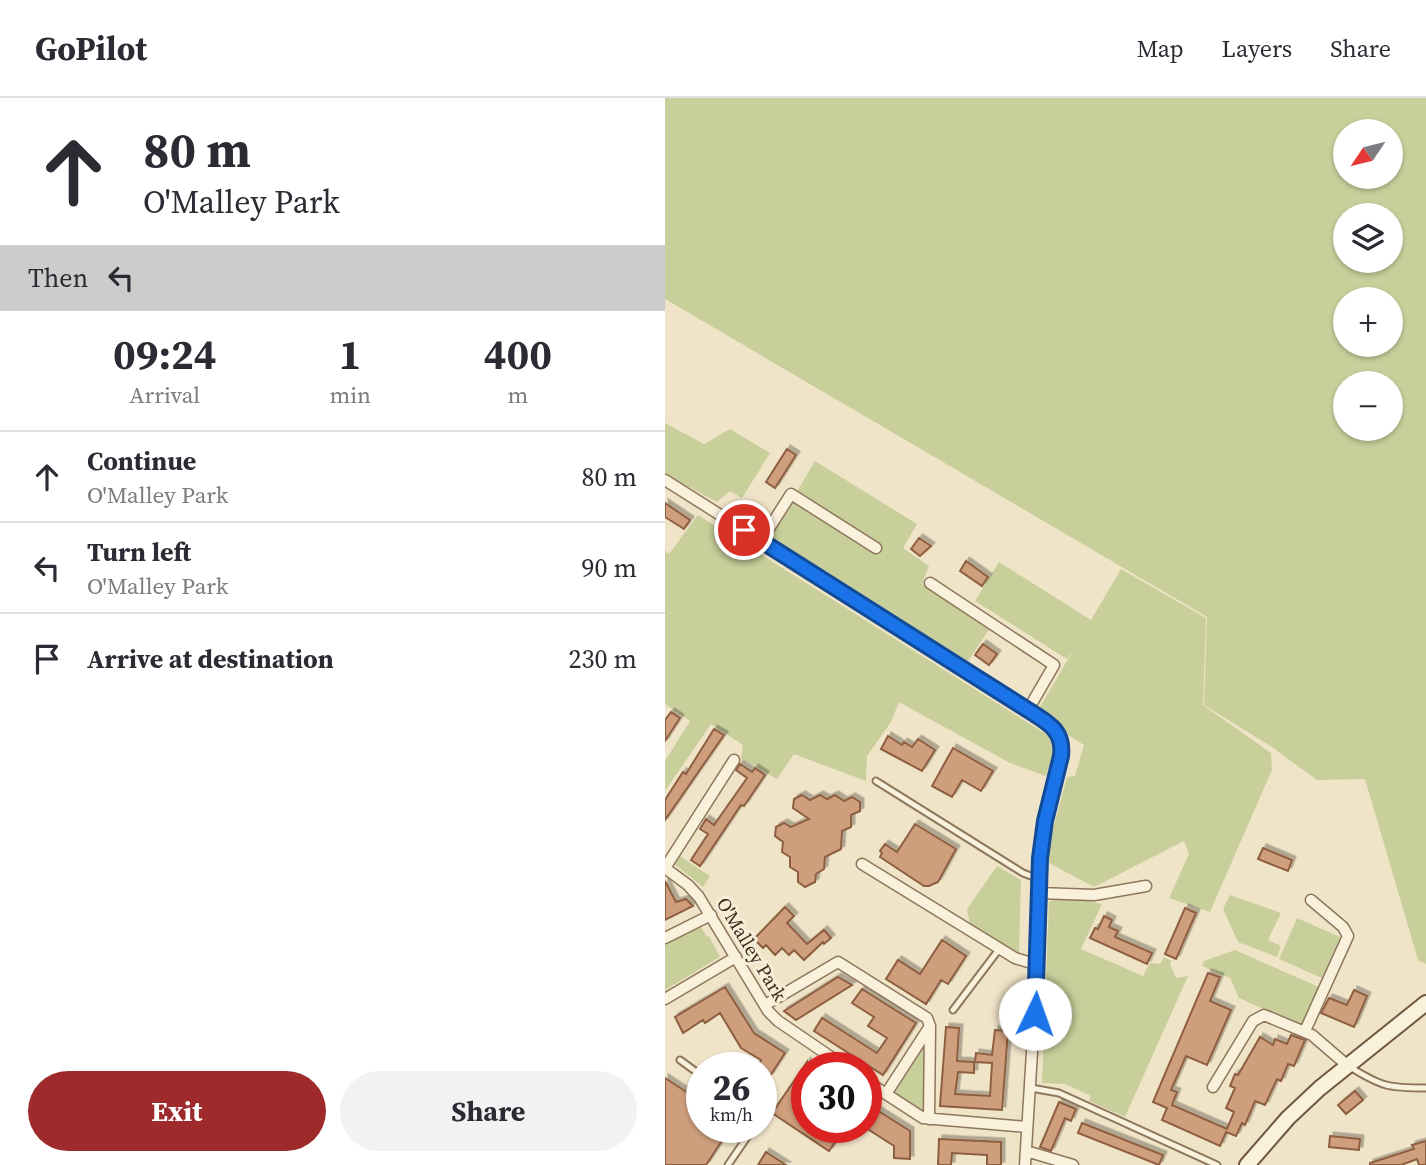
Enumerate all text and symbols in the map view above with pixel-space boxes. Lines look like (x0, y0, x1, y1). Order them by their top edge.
text: GoPilot (35, 26, 147, 71)
text: Map (1137, 32, 1184, 65)
text: Layers (1222, 32, 1292, 65)
text: Share (1330, 32, 1391, 65)
text: 80 m (143, 116, 251, 183)
north arrow (1333, 119, 1403, 189)
map controls (1333, 119, 1403, 441)
icon: ahead (28, 126, 119, 217)
text: O'Malley Park (143, 180, 340, 224)
button: layers (1333, 203, 1403, 273)
icon: left (102, 259, 140, 297)
text: Then (28, 260, 88, 296)
button: + (1333, 287, 1403, 357)
text: 09:24 (113, 325, 217, 383)
text: 1 (339, 325, 362, 383)
text: 400 (484, 325, 552, 383)
button: − (1333, 371, 1403, 441)
text: Arrival (129, 379, 200, 411)
text: min (329, 379, 371, 411)
text: m (508, 379, 528, 411)
text: Continue (87, 443, 196, 479)
icon: ahead (28, 458, 66, 496)
text: 80 m (582, 459, 637, 495)
text: O'Malley Park (87, 479, 228, 511)
pin (714, 500, 774, 560)
icon: arrive (725, 511, 763, 549)
text: Turn left (87, 534, 191, 570)
icon: left (28, 549, 66, 587)
text: 90 m (582, 550, 637, 586)
text: O'Malley Park (87, 570, 228, 602)
icon: arrive (28, 640, 66, 678)
text: Arrive at destination (87, 641, 334, 677)
text: 230 m (569, 641, 637, 677)
street label: O'Malley Park (711, 892, 794, 1006)
position arrow (998, 977, 1072, 1051)
speed limit sign: 30 (791, 1052, 882, 1143)
text: 26 (713, 1064, 750, 1112)
button: Exit (28, 1071, 326, 1151)
button: Share (340, 1071, 637, 1151)
text: km/h (710, 1102, 753, 1127)

